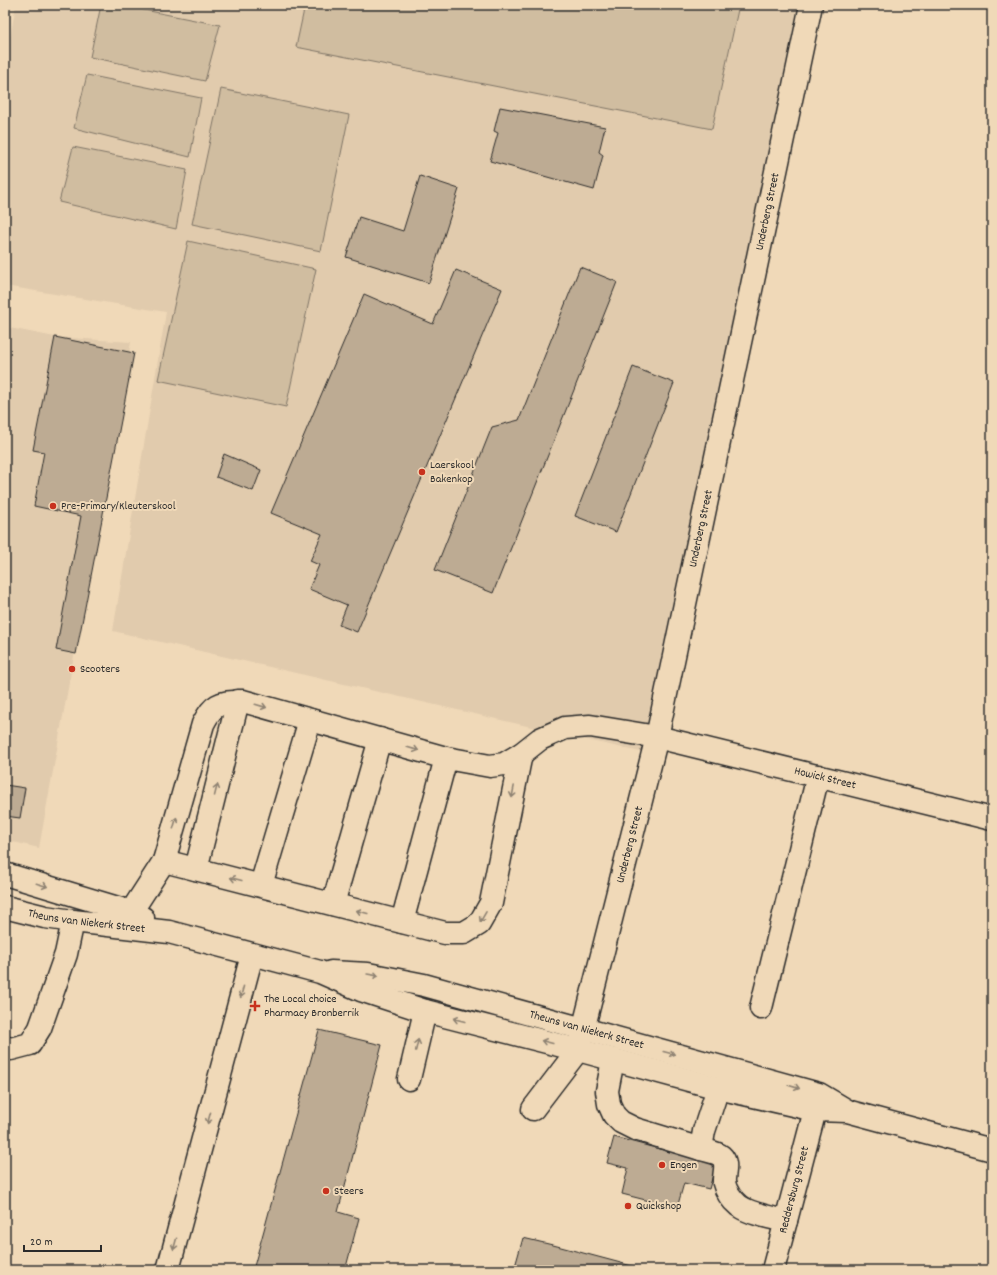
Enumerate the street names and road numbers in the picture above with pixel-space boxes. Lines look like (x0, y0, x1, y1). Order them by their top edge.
street label: Underberg Street (751, 171, 784, 252)
street label: Underberg Street (684, 488, 717, 569)
street label: Howick Street (792, 762, 858, 794)
street label: Underberg Street (612, 804, 648, 885)
street label: Theuns van Niekerk Street (26, 905, 147, 938)
street label: Theuns van Niekerk Street (528, 1006, 646, 1054)
street label: Reddersburg Street (775, 1144, 814, 1235)

